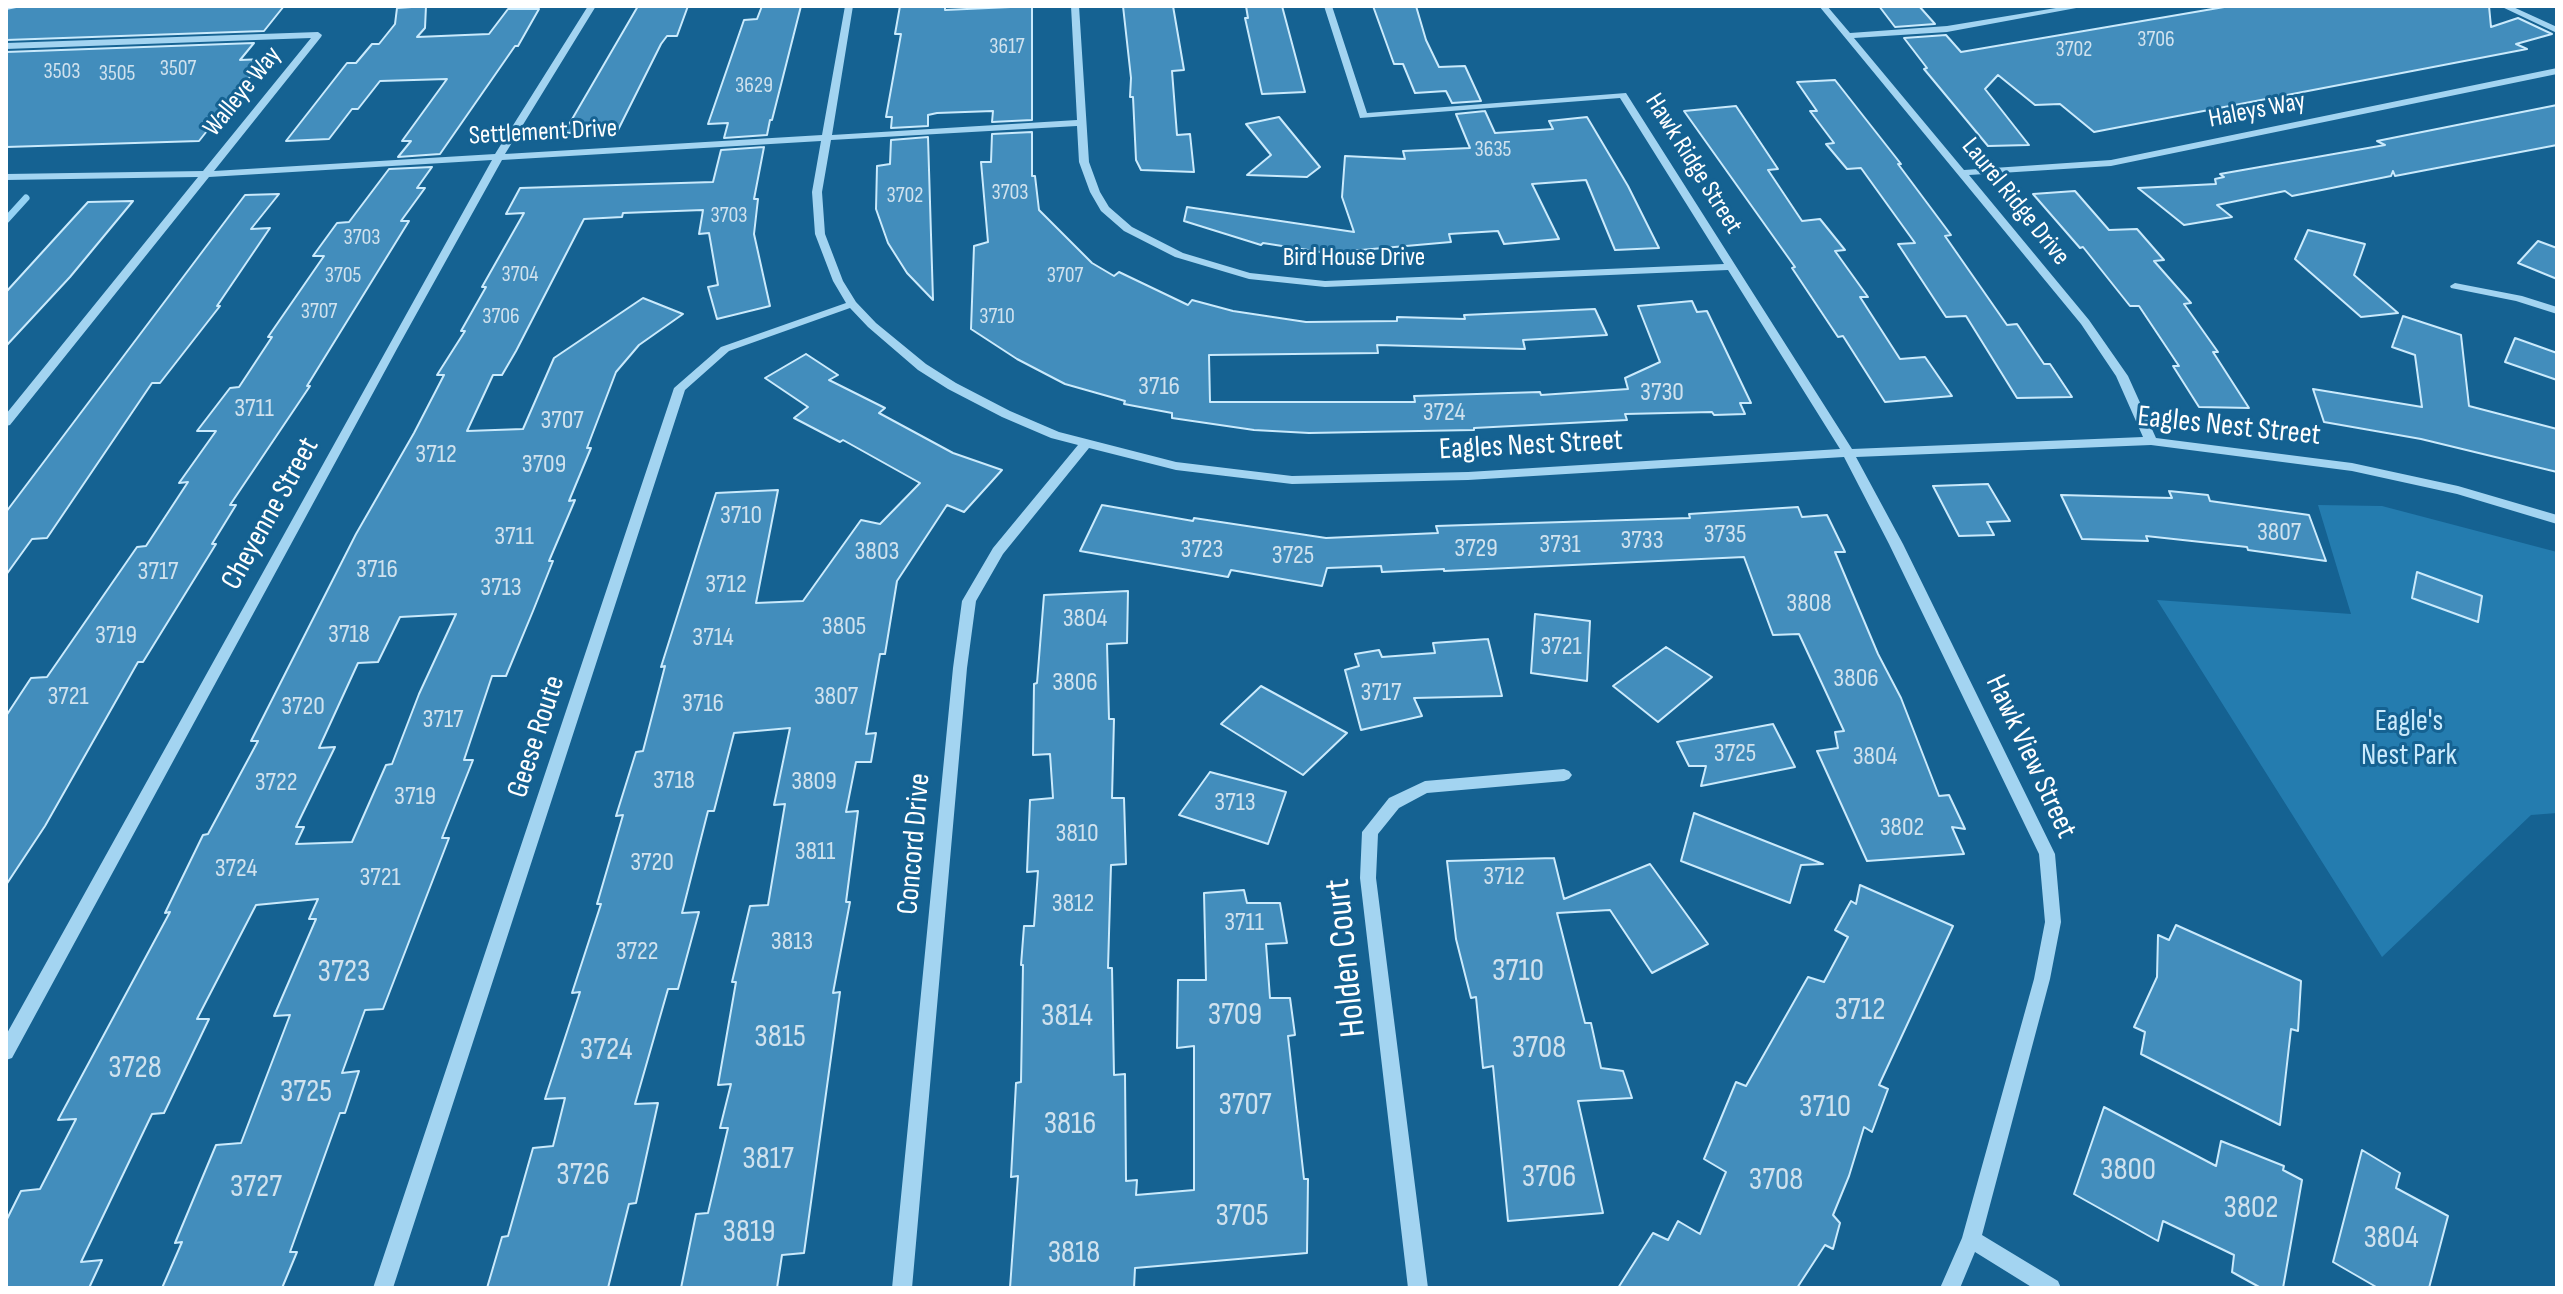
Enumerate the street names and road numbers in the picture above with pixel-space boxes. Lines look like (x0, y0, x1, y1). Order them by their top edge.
street label: Walleye Way (197, 41, 289, 143)
street label: Haleys Way (2206, 86, 2308, 136)
street label: Hawk Ridge Street (1638, 88, 1748, 240)
street label: Settlement Drive (468, 114, 618, 152)
street label: Laurel Ridge Drive (1954, 132, 2076, 272)
street label: Bird House Drive (1283, 242, 1425, 274)
street label: Eagles Nest Street (2136, 399, 2322, 455)
street label: Eagles Nest Street (1438, 423, 1624, 469)
street label: Cheyenne Street (214, 432, 328, 596)
street label: Hawk View Street (1977, 670, 2083, 844)
street label: Geese Route (500, 671, 574, 803)
street label: Concord Drive (891, 772, 939, 916)
street label: Holden Court (1317, 876, 1377, 1040)

